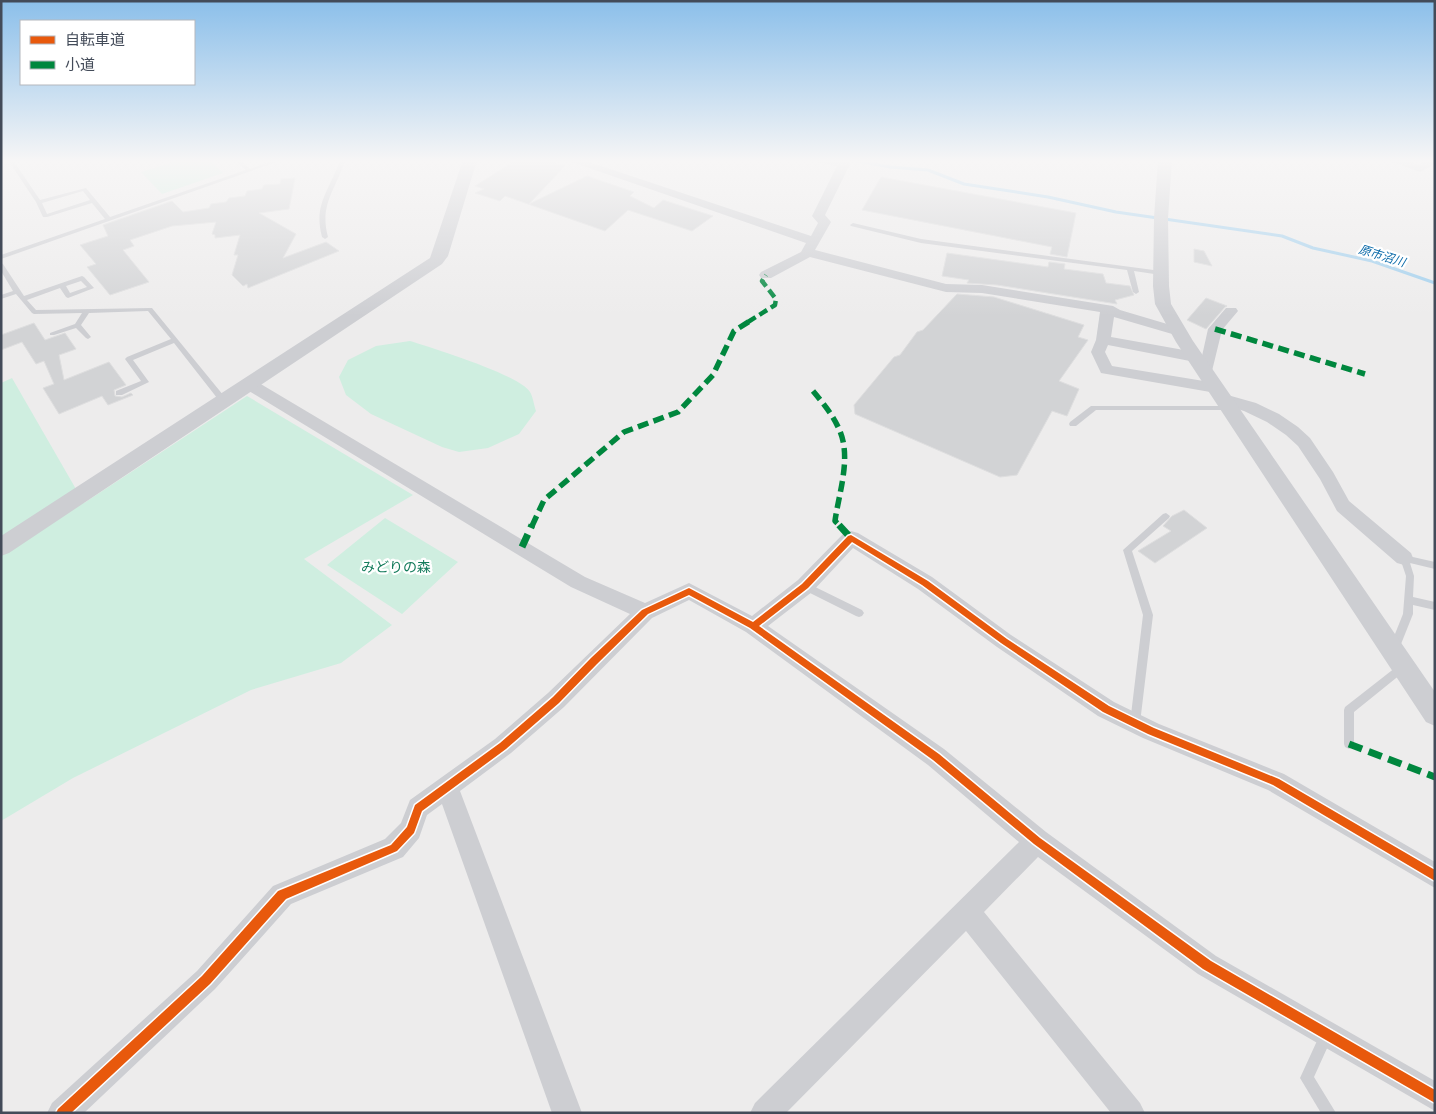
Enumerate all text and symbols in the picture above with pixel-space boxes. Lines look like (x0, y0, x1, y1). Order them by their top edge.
legend (20, 20, 195, 85)
text: 自転車道 (65, 31, 125, 49)
text: 小道 (65, 56, 95, 74)
water label: 原市沼川 (1357, 242, 1409, 270)
park label: みどりの森 (361, 559, 431, 575)

